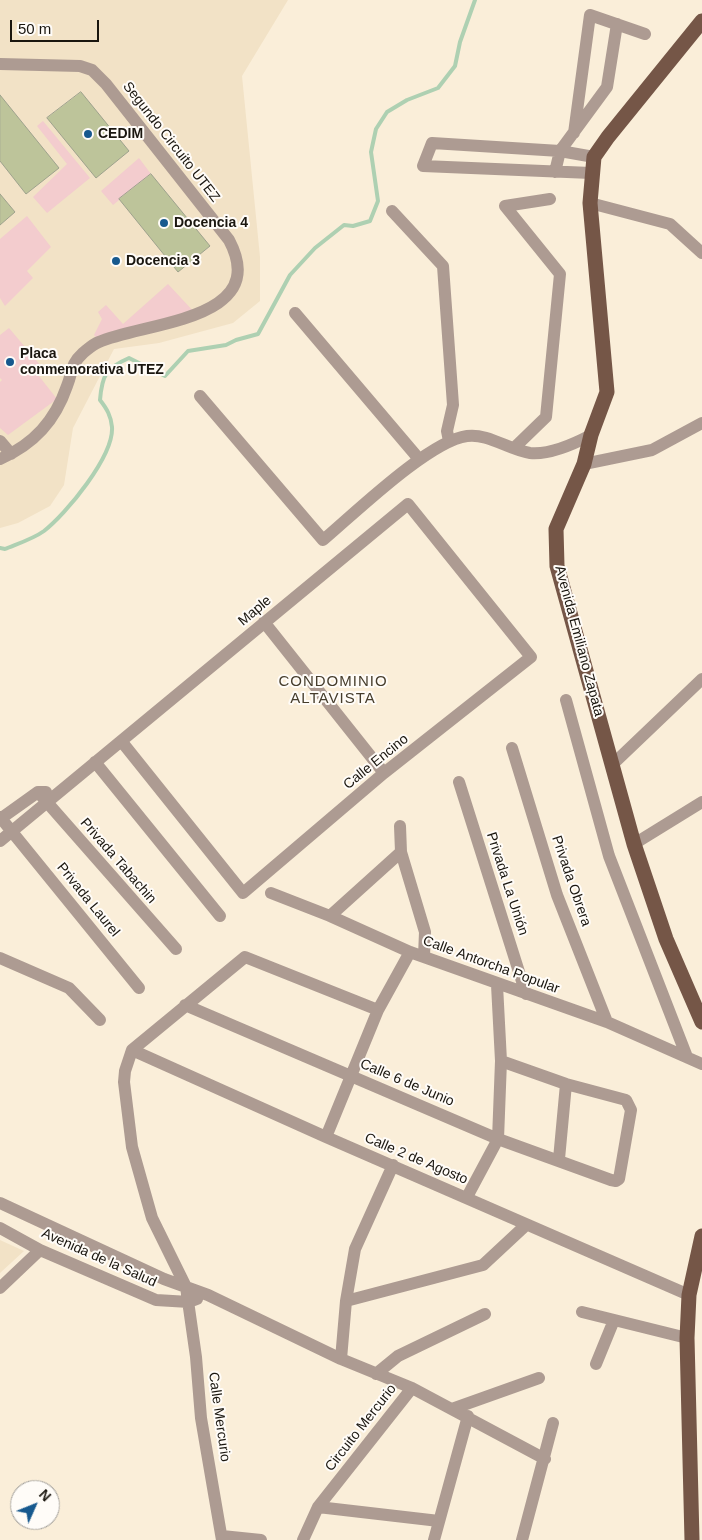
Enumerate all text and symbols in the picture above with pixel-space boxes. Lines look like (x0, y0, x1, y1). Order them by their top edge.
scale bar (12, 10, 101, 42)
text: 50 m (18, 20, 51, 37)
street label: Segundo Circuito UTEZ (119, 79, 223, 205)
place label: CEDIM (98, 126, 143, 142)
marker: CEDIM (82, 128, 94, 140)
place label: Docencia 4 (174, 215, 248, 231)
marker: Docencia 4 (158, 217, 170, 229)
place label: Docencia 3 (126, 253, 200, 269)
marker: Docencia 3 (110, 255, 122, 267)
place label: Placa conmemorativa UTEZ (20, 346, 164, 378)
marker: Placa conmemorativa UTEZ (4, 356, 16, 368)
street label: Avenida Emiliano Zapata (551, 564, 607, 718)
street label: Maple (235, 592, 275, 630)
district label: CONDOMINIO ALTAVISTA (277, 673, 389, 708)
street label: Calle Encino (340, 731, 412, 793)
street label: Privada Tabachin (76, 815, 160, 907)
street label: Privada La Unión (482, 830, 532, 938)
street label: Privada Obrera (548, 833, 594, 929)
street label: Privada Laurel (53, 860, 123, 940)
street label: Calle Antorcha Popular (420, 932, 562, 998)
street label: Calle 6 de Junio (358, 1056, 456, 1110)
street label: Calle 2 de Agosto (362, 1130, 470, 1188)
street label: Avenida de la Salud (39, 1225, 159, 1291)
street label: Calle Mercurio (204, 1371, 234, 1463)
street label: Circuito Mercurio (322, 1381, 400, 1475)
north arrow (10, 1480, 60, 1530)
text: N (36, 1486, 54, 1504)

